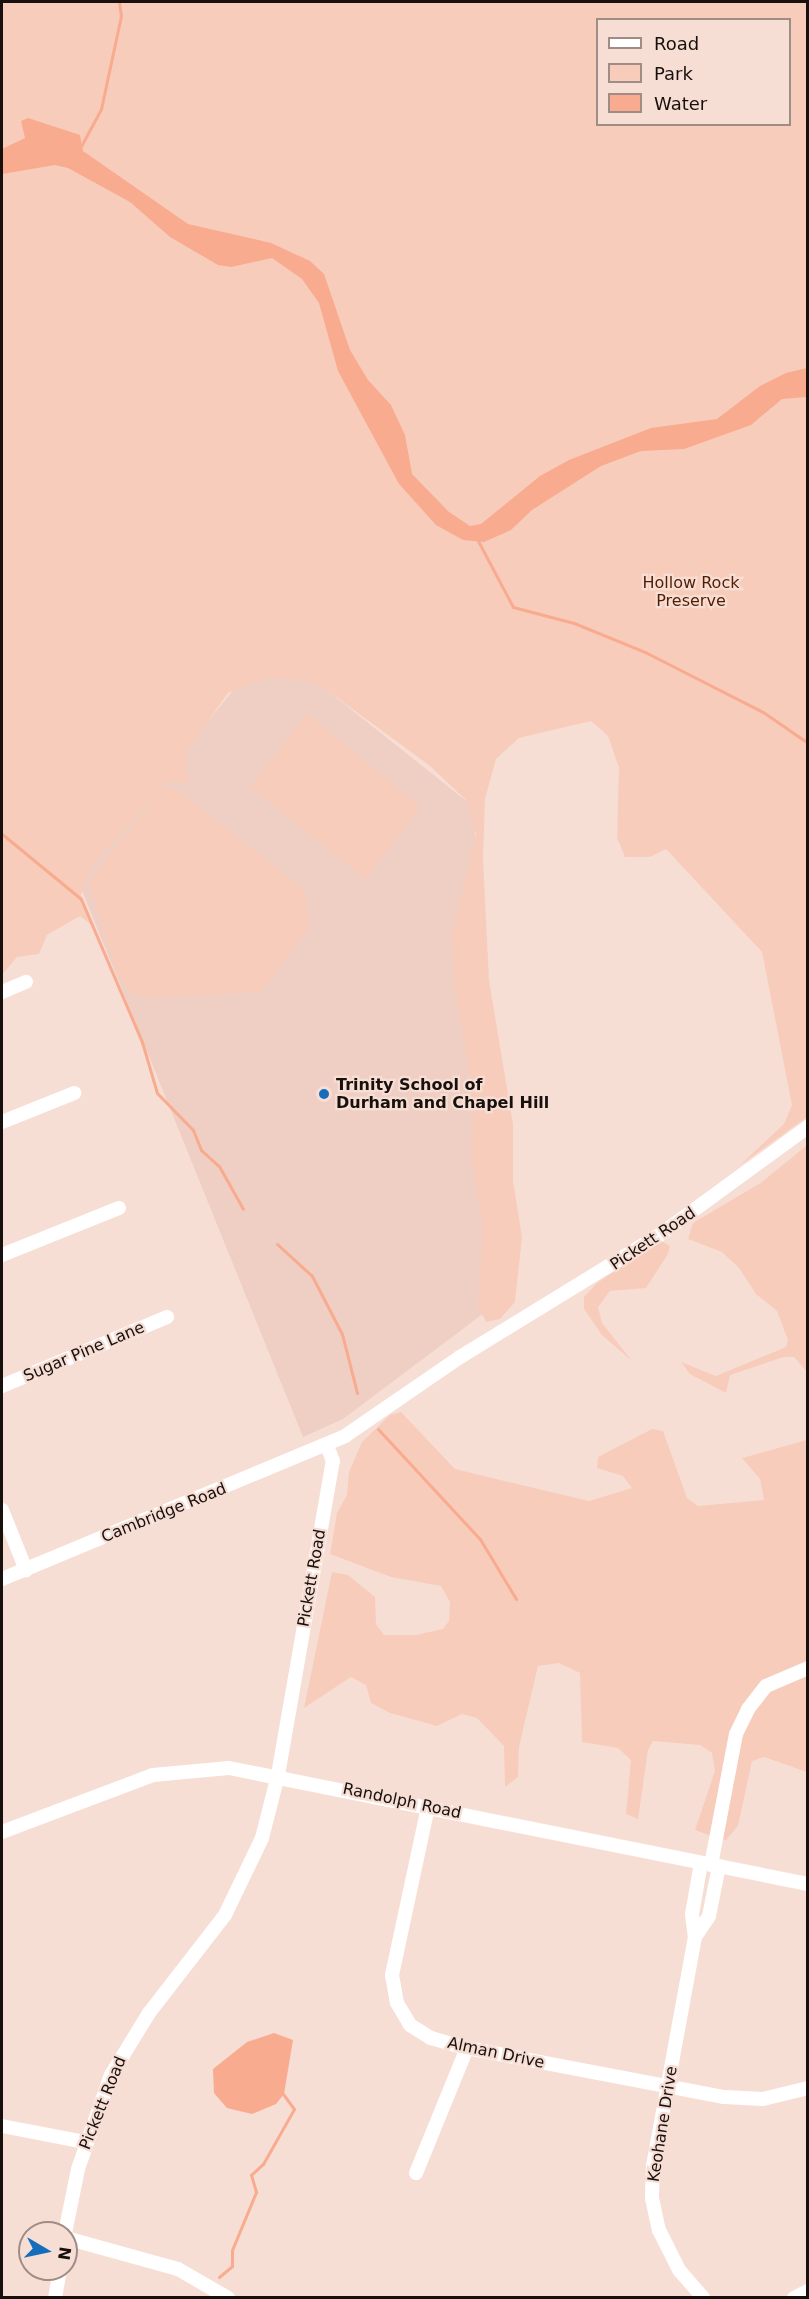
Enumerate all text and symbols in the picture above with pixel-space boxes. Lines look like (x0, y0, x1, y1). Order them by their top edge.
legend (596, 18, 791, 126)
text: Road (654, 33, 699, 54)
text: Park (654, 63, 693, 84)
text: Water (654, 93, 707, 114)
park label: Hollow Rock Preserve (643, 573, 739, 611)
place label: Trinity School of Durham and Chapel Hill (336, 1075, 549, 1113)
marker: Trinity School of Durham and Chapel Hill (317, 1087, 331, 1101)
street label: Pickett Road (607, 1203, 699, 1275)
street label: Sugar Pine Lane (21, 1318, 147, 1386)
street label: Cambridge Road (99, 1479, 229, 1547)
street label: Pickett Road (294, 1528, 330, 1628)
street label: Randolph Road (341, 1779, 463, 1823)
street label: Alman Drive (446, 2033, 546, 2073)
street label: Pickett Road (76, 2054, 130, 2152)
street label: Keohane Drive (644, 2065, 682, 2183)
north arrow (18, 2221, 78, 2281)
text: N (54, 2245, 75, 2262)

